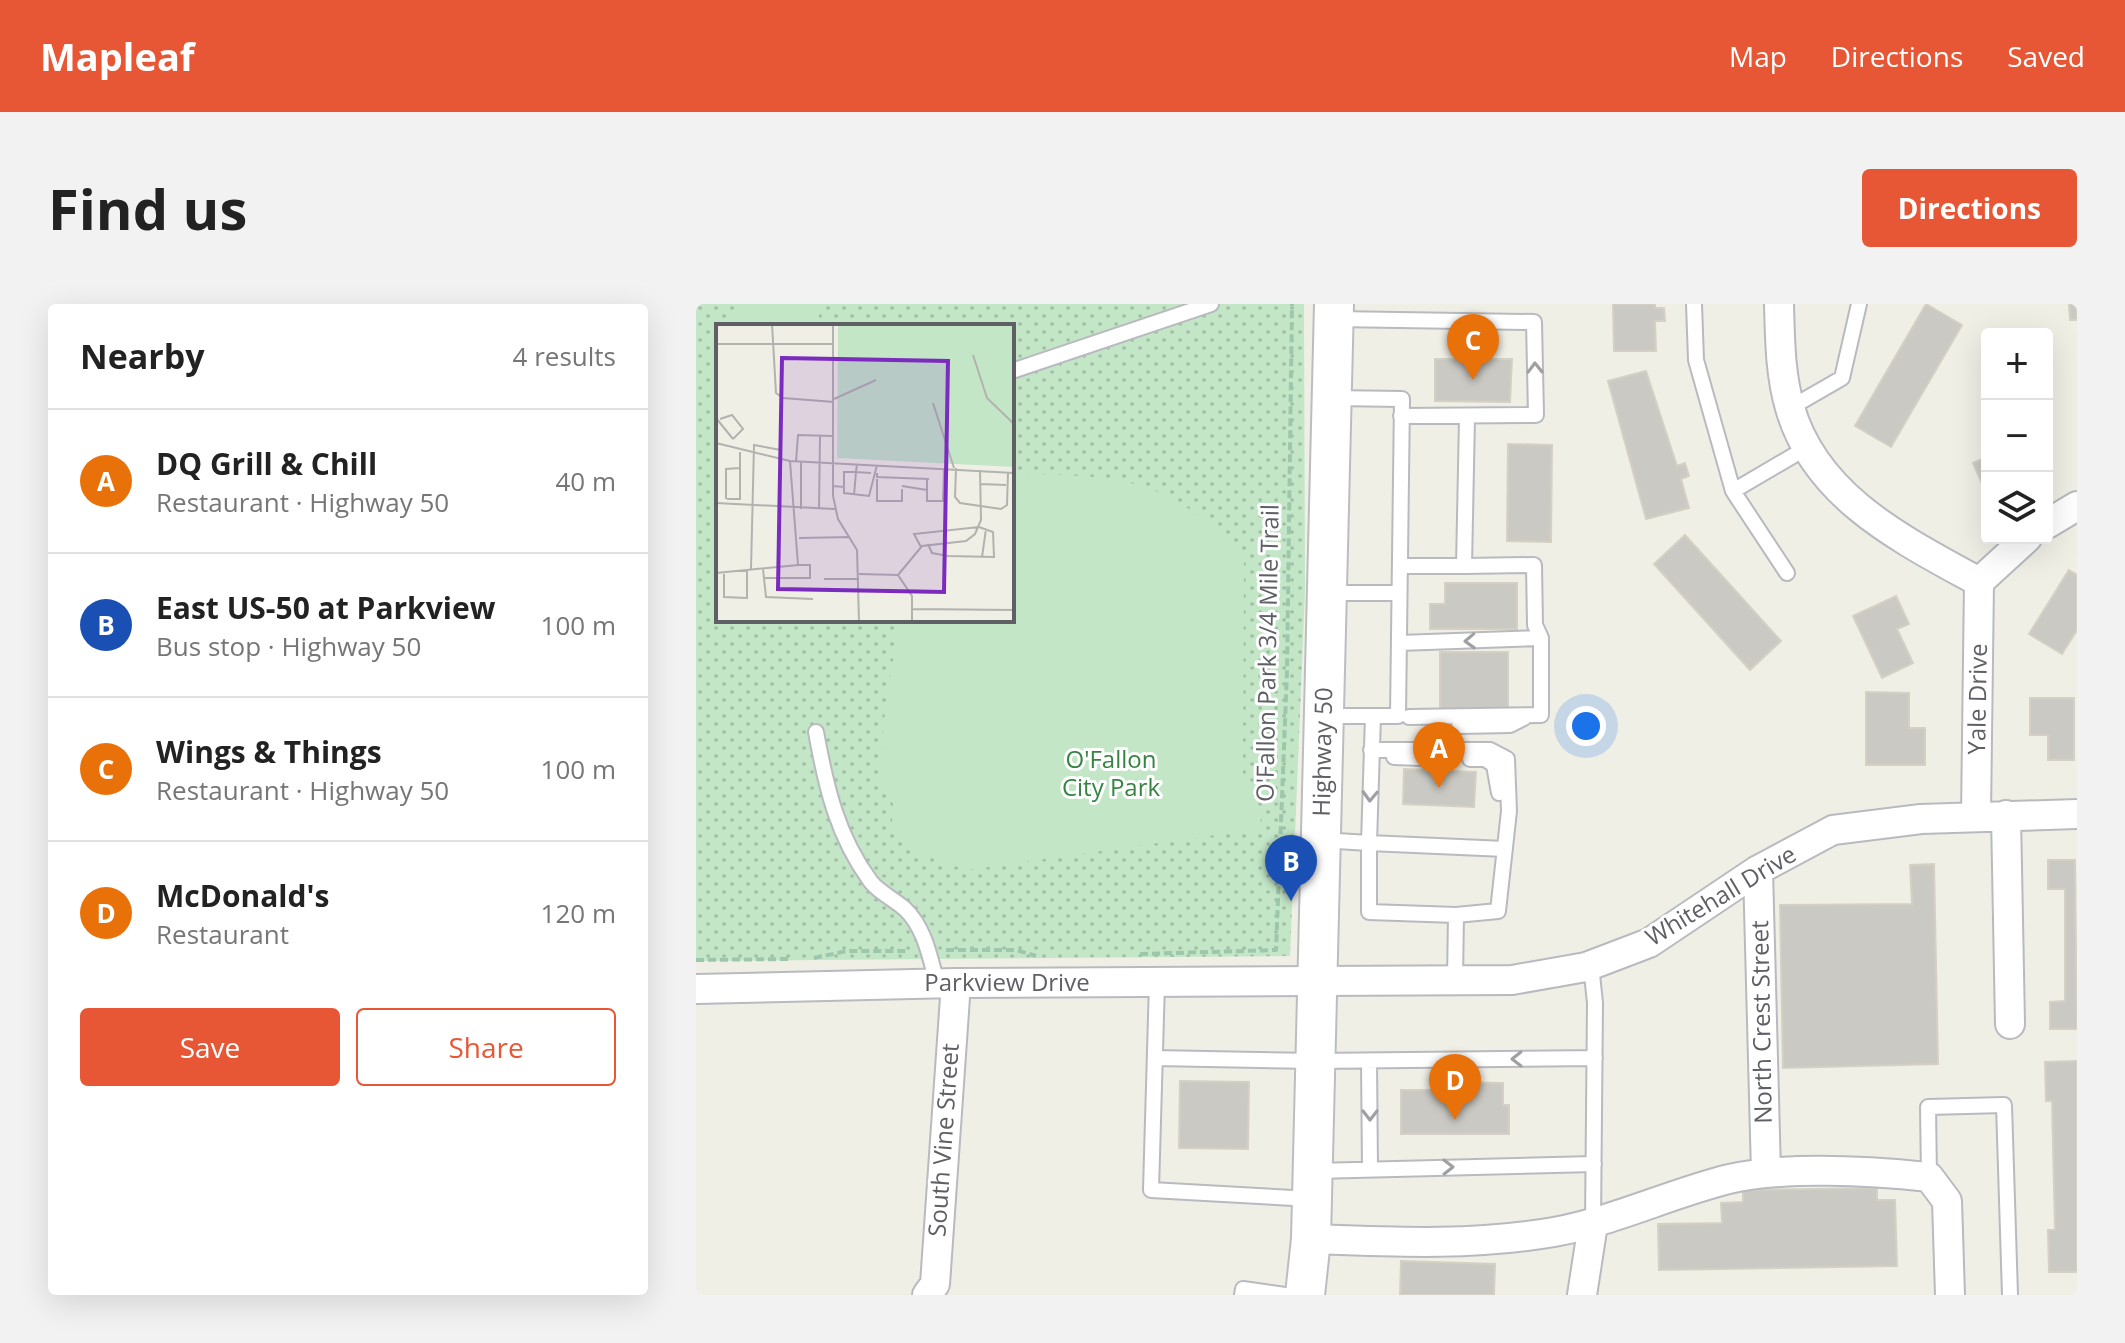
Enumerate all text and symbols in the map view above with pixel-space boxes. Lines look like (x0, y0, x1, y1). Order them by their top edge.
text: Mapleaf (40, 30, 195, 82)
text: Map (1729, 37, 1787, 75)
text: Directions (1831, 37, 1963, 75)
text: Saved (2007, 37, 2085, 75)
button: Directions (1862, 169, 2077, 247)
text: Find us (48, 170, 247, 246)
pin: C (1447, 314, 1499, 380)
inset map (716, 324, 1014, 622)
map controls (1981, 328, 2053, 544)
button: + (1981, 328, 2053, 400)
text: Nearby (80, 333, 205, 379)
text: 4 results (513, 338, 616, 374)
one-way arrow (1526, 361, 1544, 374)
button: − (1981, 400, 2053, 472)
text: DQ Grill & Chill (156, 443, 377, 484)
text: A (97, 463, 115, 499)
text: 40 m (555, 463, 616, 499)
button: layers (1981, 472, 2053, 544)
text: Restaurant · Highway 50 (156, 484, 449, 520)
street label: O'Fallon Park 3/4 Mile Trail (1247, 504, 1286, 802)
text: East US-50 at Parkview (156, 587, 495, 628)
text: B (97, 607, 115, 643)
text: 100 m (541, 607, 616, 643)
text: Bus stop · Highway 50 (156, 628, 421, 664)
one-way arrow (1463, 632, 1476, 649)
street label: Yale Drive (1959, 643, 1994, 755)
street label: Highway 50 (1304, 687, 1339, 817)
your location (1566, 706, 1606, 746)
pin: A (1413, 722, 1465, 788)
text: Wings & Things (156, 731, 382, 772)
park label: O'Fallon City Park (1062, 742, 1160, 803)
text: C (98, 751, 114, 787)
text: 100 m (541, 751, 616, 787)
text: Restaurant · Highway 50 (156, 772, 449, 808)
one-way arrow (1361, 790, 1378, 803)
pin: B (1265, 835, 1317, 901)
street label: Whitehall Drive (1639, 837, 1802, 953)
text: McDonald's (156, 875, 329, 916)
text: D (96, 895, 116, 931)
text: 120 m (541, 895, 616, 931)
text: Restaurant (156, 916, 289, 952)
street label: North Crest Street (1742, 920, 1779, 1124)
street label: Parkview Drive (924, 965, 1090, 998)
button: Save (80, 1008, 340, 1086)
button: Share (356, 1008, 616, 1086)
street label: South Vine Street (919, 1042, 966, 1238)
one-way arrow (1510, 1050, 1523, 1068)
pin: D (1429, 1054, 1481, 1120)
one-way arrow (1361, 1109, 1378, 1122)
one-way arrow (1442, 1159, 1455, 1176)

